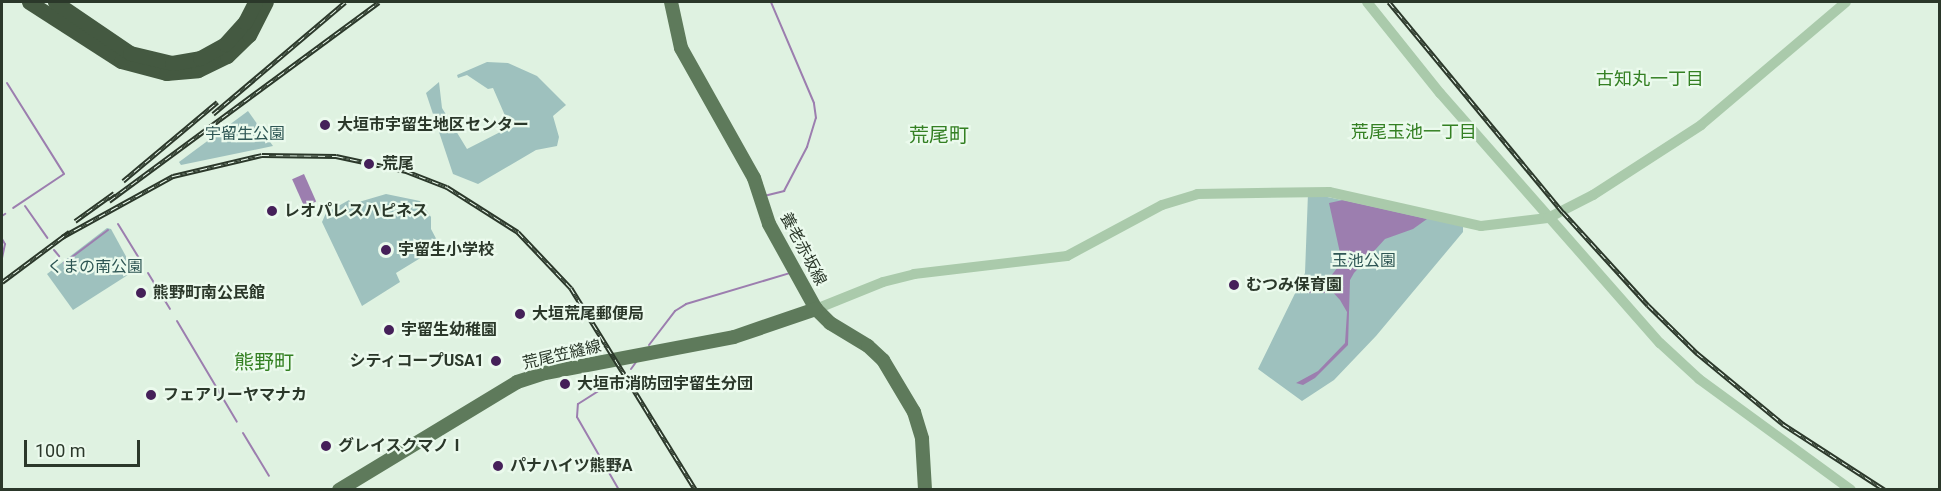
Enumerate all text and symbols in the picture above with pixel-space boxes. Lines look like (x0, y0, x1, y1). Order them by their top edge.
district label: 古知丸一丁目 (1596, 68, 1704, 90)
place label: 大垣市宇留生地区センター (337, 115, 529, 135)
marker: 大垣市宇留生地区センター (318, 118, 332, 132)
district label: 荒尾玉池一丁目 (1351, 121, 1477, 143)
district label: 荒尾町 (909, 123, 969, 147)
park label: 宇留生公園 (205, 124, 285, 144)
place label: 荒尾 (382, 154, 414, 174)
marker: 荒尾 (360, 155, 378, 173)
place label: レオパレスハピネス (284, 201, 428, 221)
marker: レオパレスハピネス (265, 204, 279, 218)
street label: 養老赤坂線 (776, 209, 830, 289)
place label: 宇留生小学校 (398, 240, 494, 260)
marker: 宇留生小学校 (379, 243, 393, 257)
park label: 玉池公園 (1332, 251, 1396, 271)
park label: くまの南公園 (47, 257, 143, 277)
place label: むつみ保育園 (1246, 275, 1342, 295)
marker: むつみ保育園 (1227, 278, 1241, 292)
place label: 熊野町南公民館 (153, 283, 265, 303)
marker: 熊野町南公民館 (134, 286, 148, 300)
place label: 大垣荒尾郵便局 (532, 304, 644, 324)
marker: 大垣荒尾郵便局 (513, 307, 527, 321)
place label: 宇留生幼稚園 (401, 320, 497, 340)
marker: 宇留生幼稚園 (382, 323, 396, 337)
street label: 荒尾笠縫線 (521, 337, 603, 373)
district label: 熊野町 (234, 350, 294, 374)
place label: シティコープUSA1 (348, 351, 484, 371)
marker: シティコープUSA1 (489, 354, 503, 368)
place label: 大垣市消防団宇留生分団 (577, 374, 753, 394)
marker: 大垣市消防団宇留生分団 (558, 377, 572, 391)
place label: フェアリーヤマナカ (163, 385, 307, 405)
marker: フェアリーヤマナカ (144, 388, 158, 402)
scale bar (27, 428, 142, 466)
place label: グレイスクマノⅠ (338, 436, 466, 456)
marker: グレイスクマノⅠ (319, 439, 333, 453)
text: 100 m (35, 440, 86, 461)
place label: パナハイツ熊野A (510, 456, 633, 476)
marker: パナハイツ熊野A (491, 459, 505, 473)

